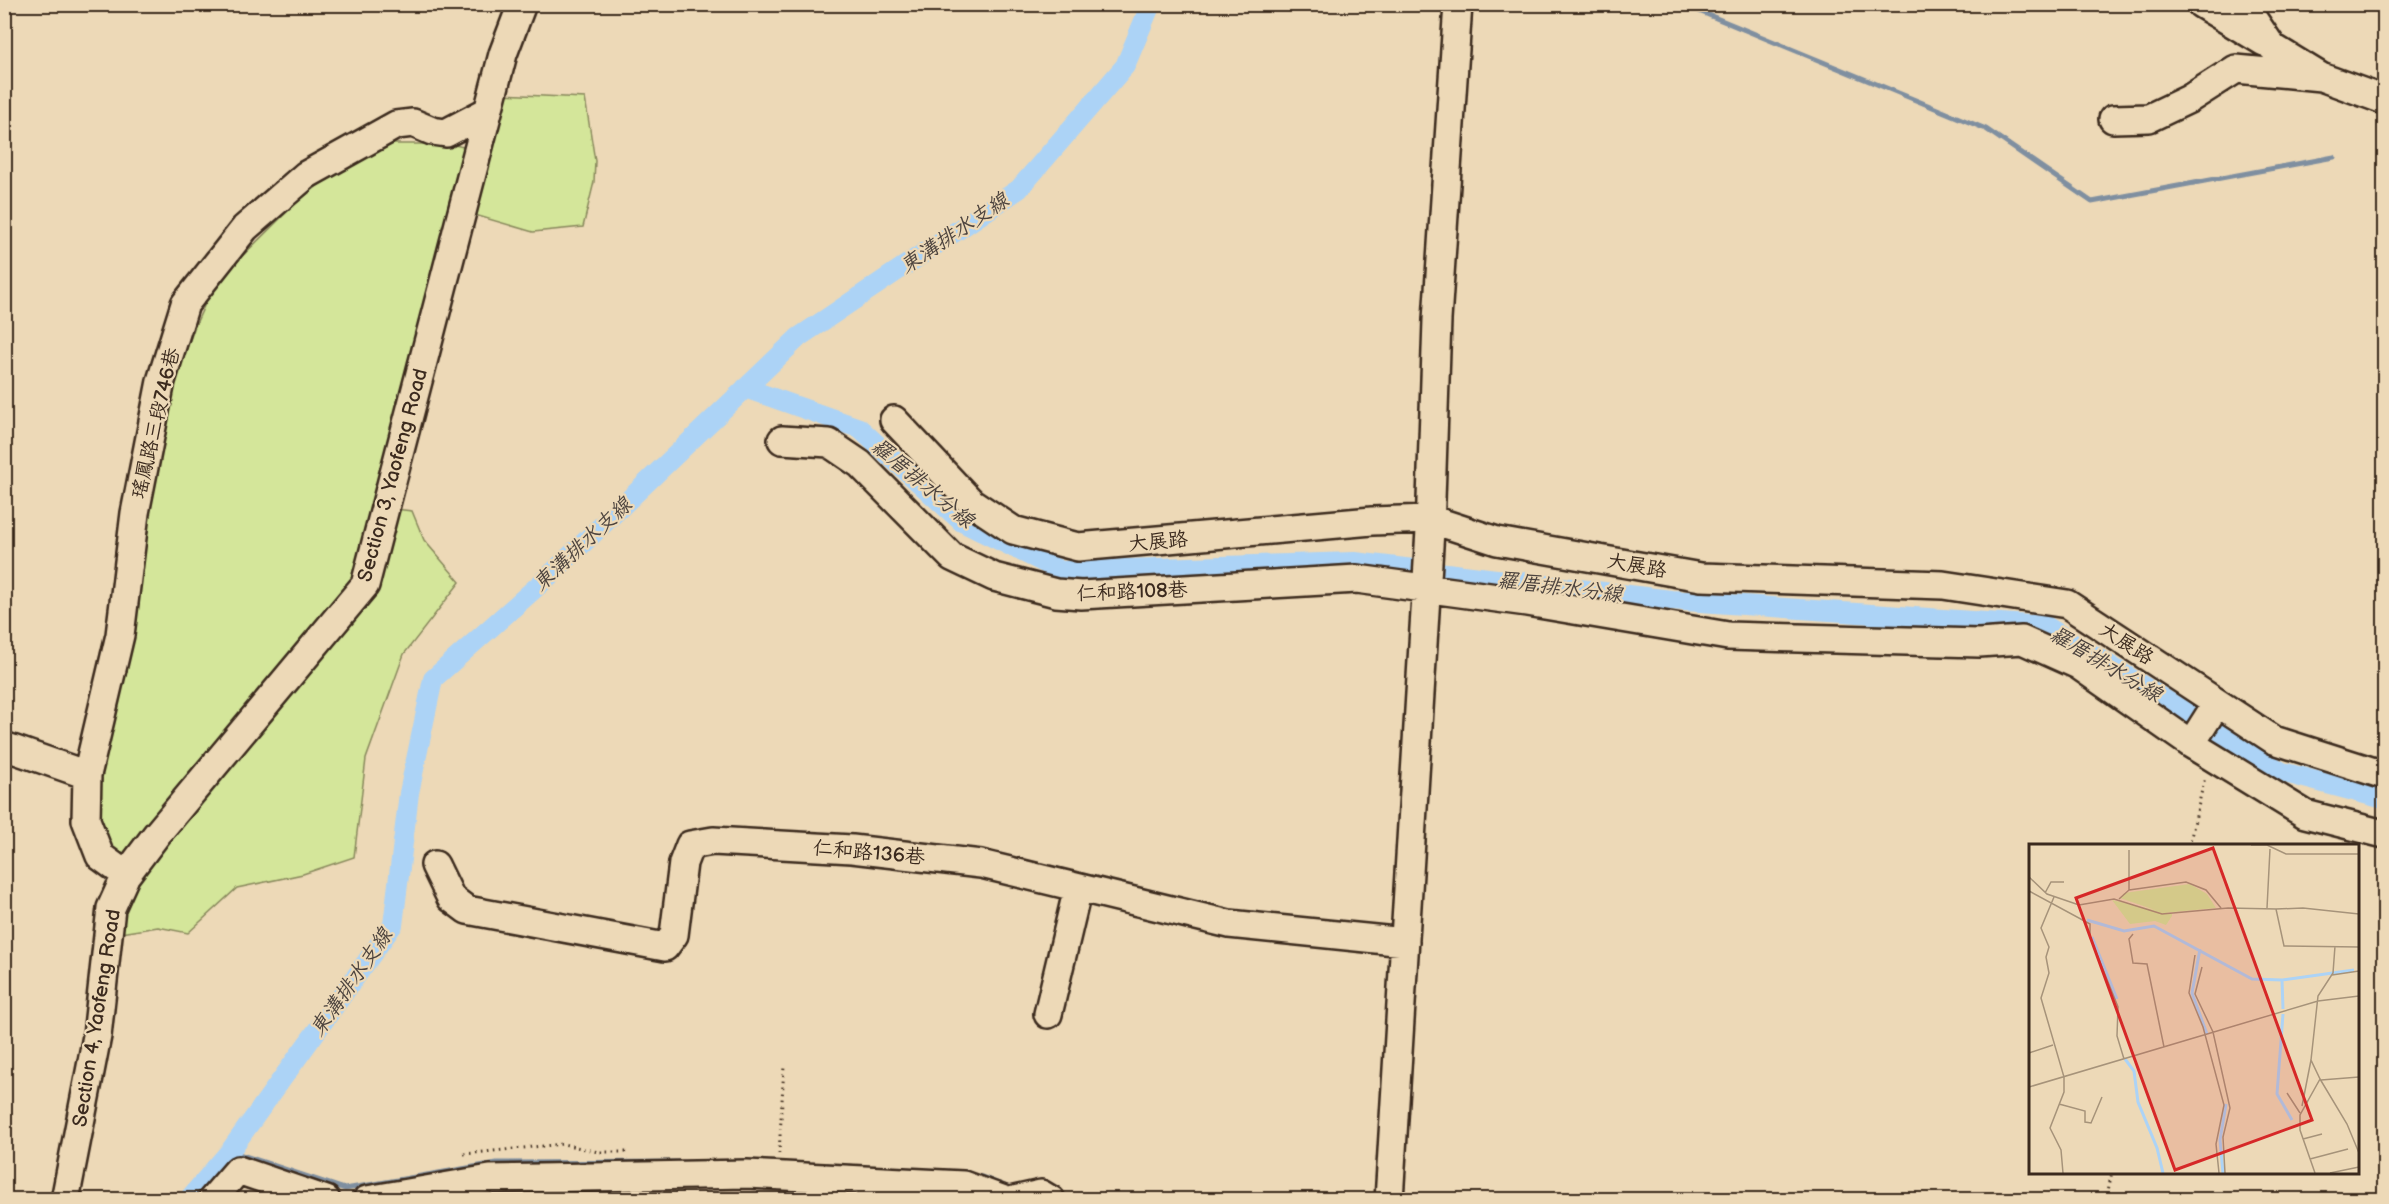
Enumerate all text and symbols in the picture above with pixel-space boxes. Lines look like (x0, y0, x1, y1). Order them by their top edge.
water label: 東溝排水支線 (895, 187, 1014, 279)
street label: 瑤鳳路三段746巷 (127, 344, 185, 501)
street label: Section 3, Yaofeng Road (353, 366, 433, 585)
water label: 羅厝排水分線 (866, 433, 980, 534)
water label: 東溝排水支線 (528, 492, 638, 596)
street label: 大展路 (1127, 527, 1190, 557)
street label: 大展路 (1605, 549, 1669, 583)
water label: 羅厝排水分線 (1496, 567, 1625, 608)
street label: 仁和路108巷 (1076, 578, 1189, 606)
street label: 大展路 (2095, 617, 2159, 671)
water label: 羅厝排水分線 (2045, 621, 2167, 708)
street label: 仁和路136巷 (812, 836, 927, 870)
inset map (2029, 844, 2359, 1174)
street label: Section 4, Yaofeng Road (68, 908, 126, 1129)
water label: 東溝排水支線 (305, 923, 398, 1041)

